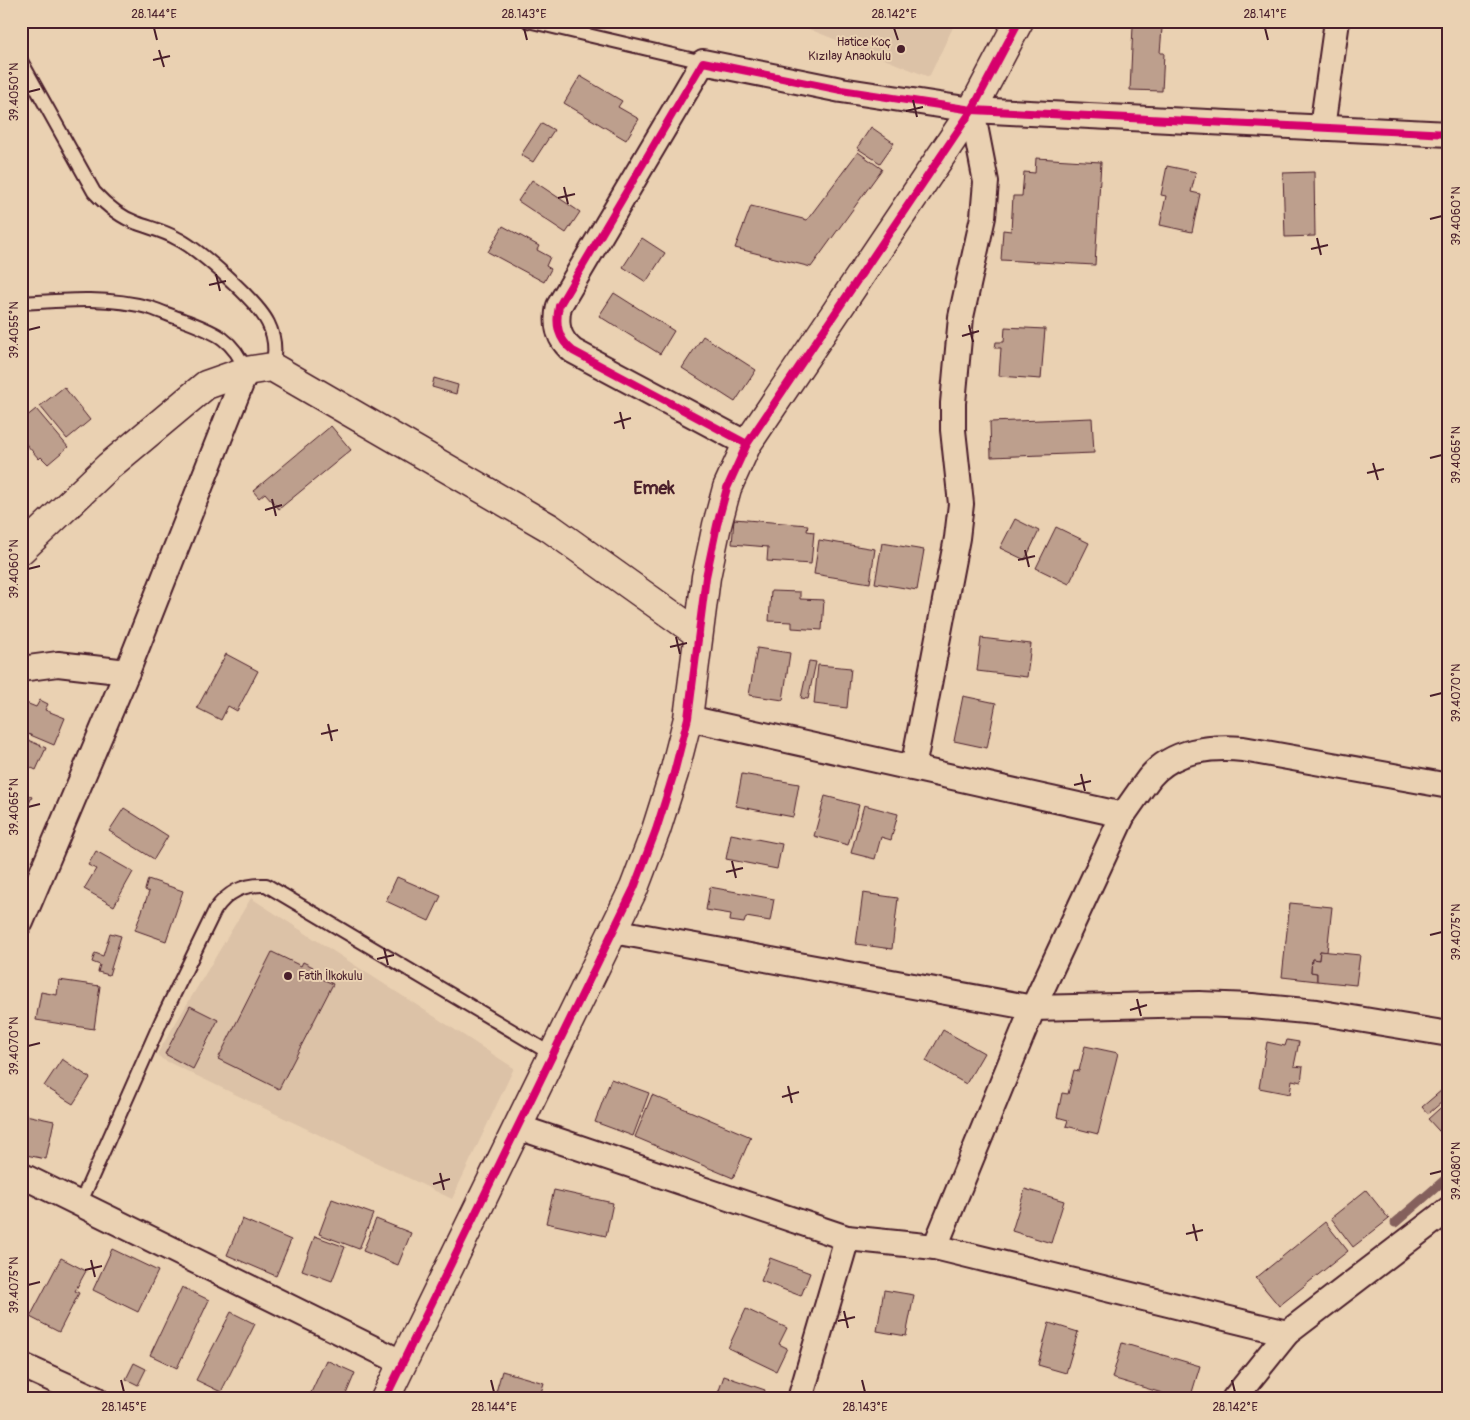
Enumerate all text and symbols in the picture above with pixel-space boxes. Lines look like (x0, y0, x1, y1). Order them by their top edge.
text: 28.144°E (131, 7, 177, 22)
text: 28.143°E (501, 7, 547, 22)
text: 28.142°E (871, 7, 917, 22)
text: 28.141°E (1243, 7, 1287, 22)
place label: Hatice Koç Kızılay Anaokulu (808, 35, 891, 64)
marker: Hatice Koç Kızılay Anaokulu (895, 43, 907, 55)
text: 39.4050°N (7, 63, 22, 121)
text: 39.4060°N (1449, 186, 1464, 246)
text: 39.4055°N (7, 301, 22, 359)
text: 39.4065°N (1449, 426, 1464, 484)
district label: Emek (633, 477, 675, 500)
text: 39.4060°N (7, 539, 22, 599)
text: 39.4070°N (1449, 664, 1464, 722)
text: 39.4065°N (7, 778, 22, 836)
text: 39.4075°N (1449, 904, 1464, 960)
place label: Fatih İlkokulu (298, 968, 363, 984)
marker: Fatih İlkokulu (282, 970, 294, 982)
text: 39.4070°N (7, 1017, 22, 1075)
text: 39.4080°N (1449, 1142, 1464, 1200)
text: 39.4075°N (7, 1257, 22, 1313)
text: 28.145°E (101, 1400, 147, 1415)
text: 28.144°E (471, 1400, 517, 1415)
text: 28.143°E (842, 1400, 888, 1415)
text: 28.142°E (1212, 1400, 1258, 1415)

